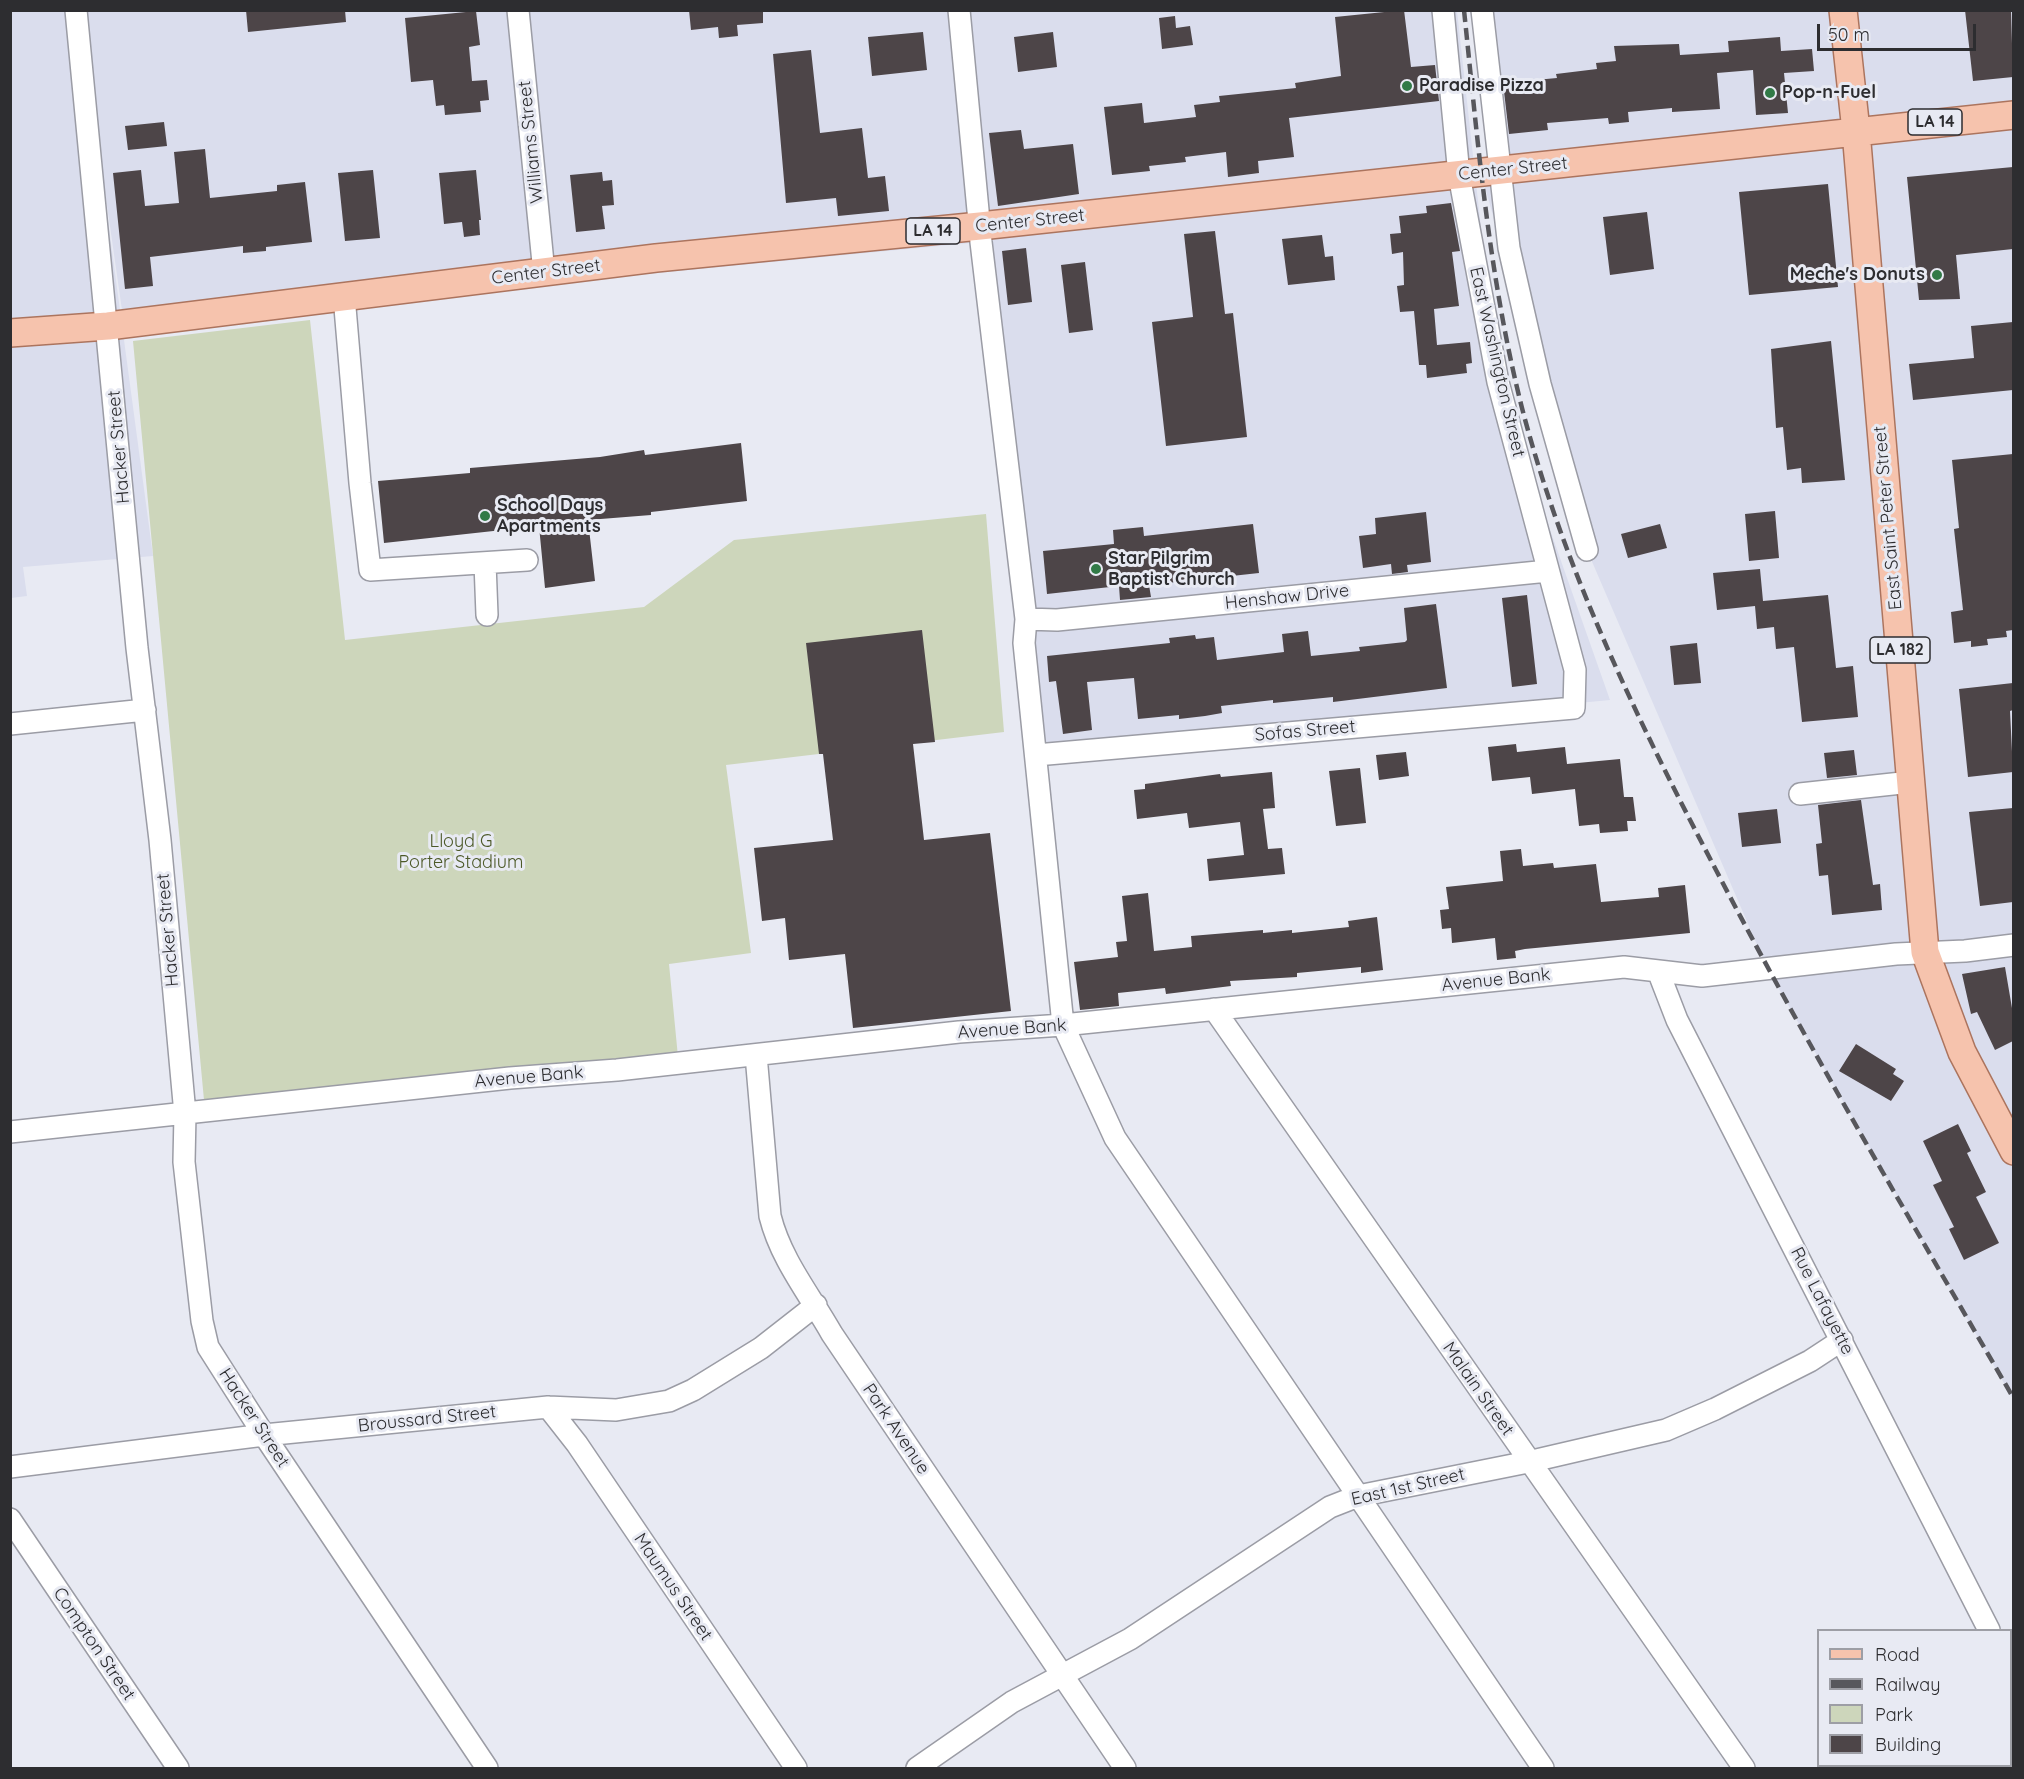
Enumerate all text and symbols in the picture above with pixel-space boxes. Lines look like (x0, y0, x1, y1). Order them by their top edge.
scale bar (1820, 12, 1979, 50)
text: 50 m (1828, 23, 1870, 46)
place label: Paradise Pizza (1419, 75, 1544, 97)
marker: Paradise Pizza (1400, 79, 1414, 93)
street label: Williams Street (514, 80, 548, 204)
place label: Pop-n-Fuel (1782, 82, 1876, 104)
marker: Pop-n-Fuel (1763, 86, 1777, 100)
road number: LA 14 (1908, 109, 1962, 135)
street label: Center Street (1457, 153, 1569, 185)
street label: Center Street (974, 205, 1086, 237)
road number: LA 14 (906, 218, 960, 244)
street label: Center Street (490, 255, 602, 289)
place label: Meche's Donuts (1790, 264, 1925, 286)
street label: East Washington Street (1465, 265, 1529, 459)
marker: Meche's Donuts (1930, 268, 1944, 282)
street label: Hacker Street (103, 389, 135, 505)
street label: East Saint Peter Street (1869, 425, 1907, 611)
place label: School Days Apartments (497, 495, 603, 538)
marker: School Days Apartments (478, 509, 492, 523)
place label: Star Pilgrim Baptist Church (1108, 548, 1235, 590)
marker: Star Pilgrim Baptist Church (1089, 562, 1103, 576)
street label: Henshaw Drive (1224, 580, 1350, 614)
road number: LA 182 (1870, 637, 1930, 663)
street label: Sofas Street (1254, 716, 1356, 746)
park label: Lloyd G Porter Stadium (399, 831, 523, 874)
street label: Hacker Street (152, 872, 184, 988)
street label: Avenue Bank (1441, 964, 1551, 996)
street label: Avenue Bank (957, 1014, 1067, 1044)
street label: Avenue Bank (474, 1061, 584, 1093)
street label: Rue Lafayette (1786, 1244, 1858, 1358)
street label: Malain Street (1438, 1338, 1518, 1440)
street label: Hacker Street (214, 1364, 294, 1472)
street label: Park Avenue (858, 1380, 934, 1478)
street label: Broussard Street (357, 1401, 497, 1437)
street label: East 1st Street (1349, 1463, 1467, 1511)
street label: Maumus Street (629, 1529, 717, 1645)
street label: Compton Street (48, 1584, 140, 1704)
legend (1817, 1629, 2012, 1767)
text: Road (1875, 1643, 1920, 1666)
text: Railway (1875, 1673, 1941, 1696)
text: Park (1875, 1703, 1913, 1726)
text: Building (1875, 1733, 1941, 1756)

